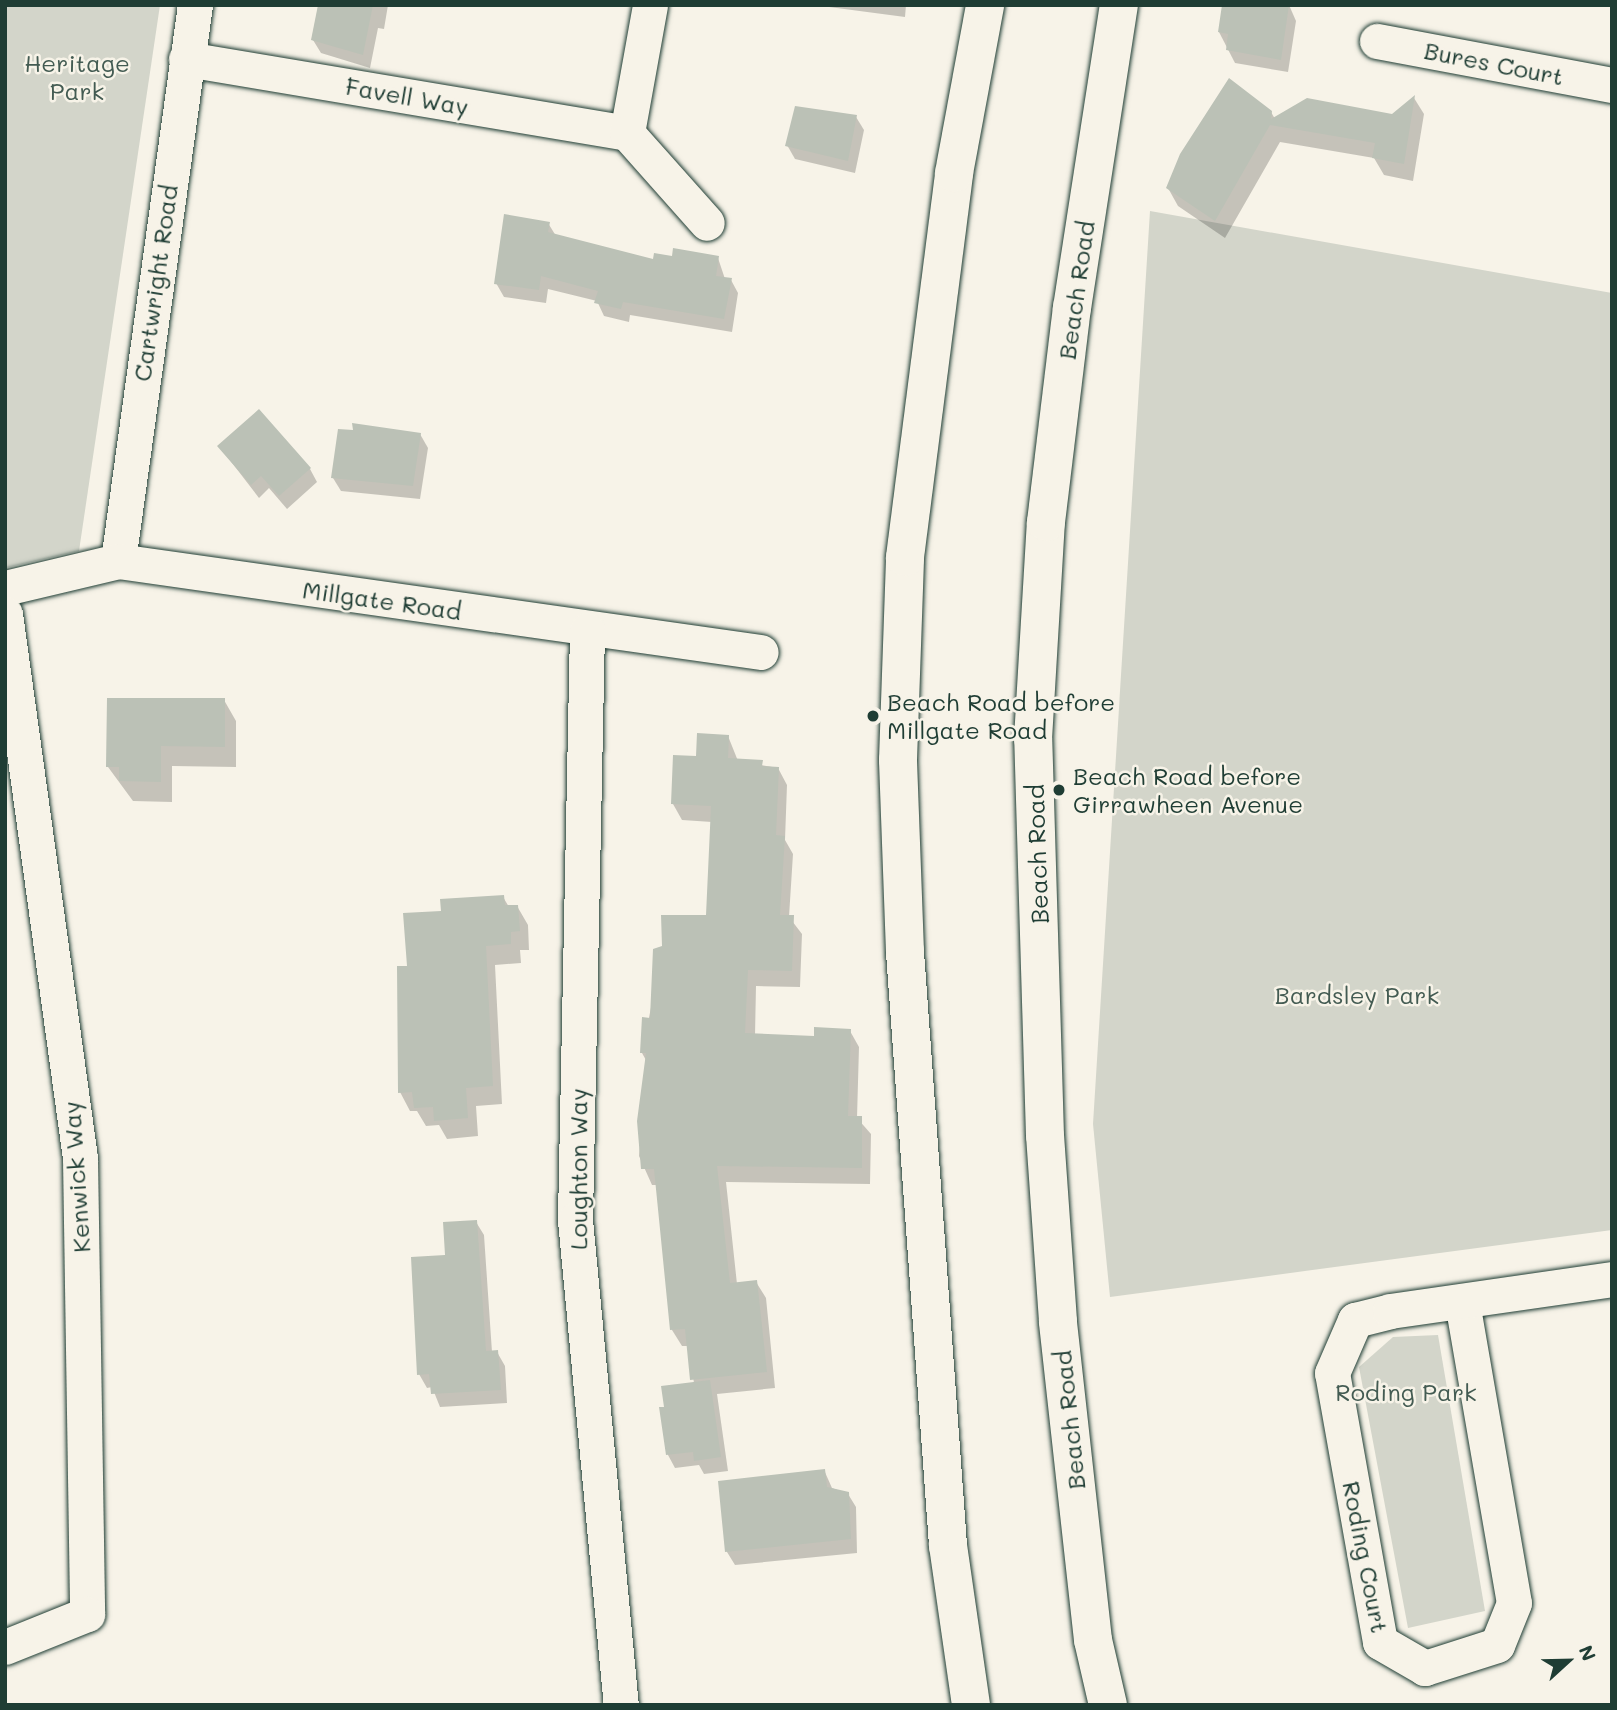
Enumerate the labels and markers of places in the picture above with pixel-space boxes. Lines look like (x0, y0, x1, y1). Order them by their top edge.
place label: Beach Road before Millgate Road (887, 688, 1115, 744)
marker: Beach Road before Millgate Road (865, 708, 881, 724)
place label: Beach Road before Girrawheen Avenue (1073, 762, 1303, 818)
marker: Beach Road before Girrawheen Avenue (1051, 782, 1067, 798)

